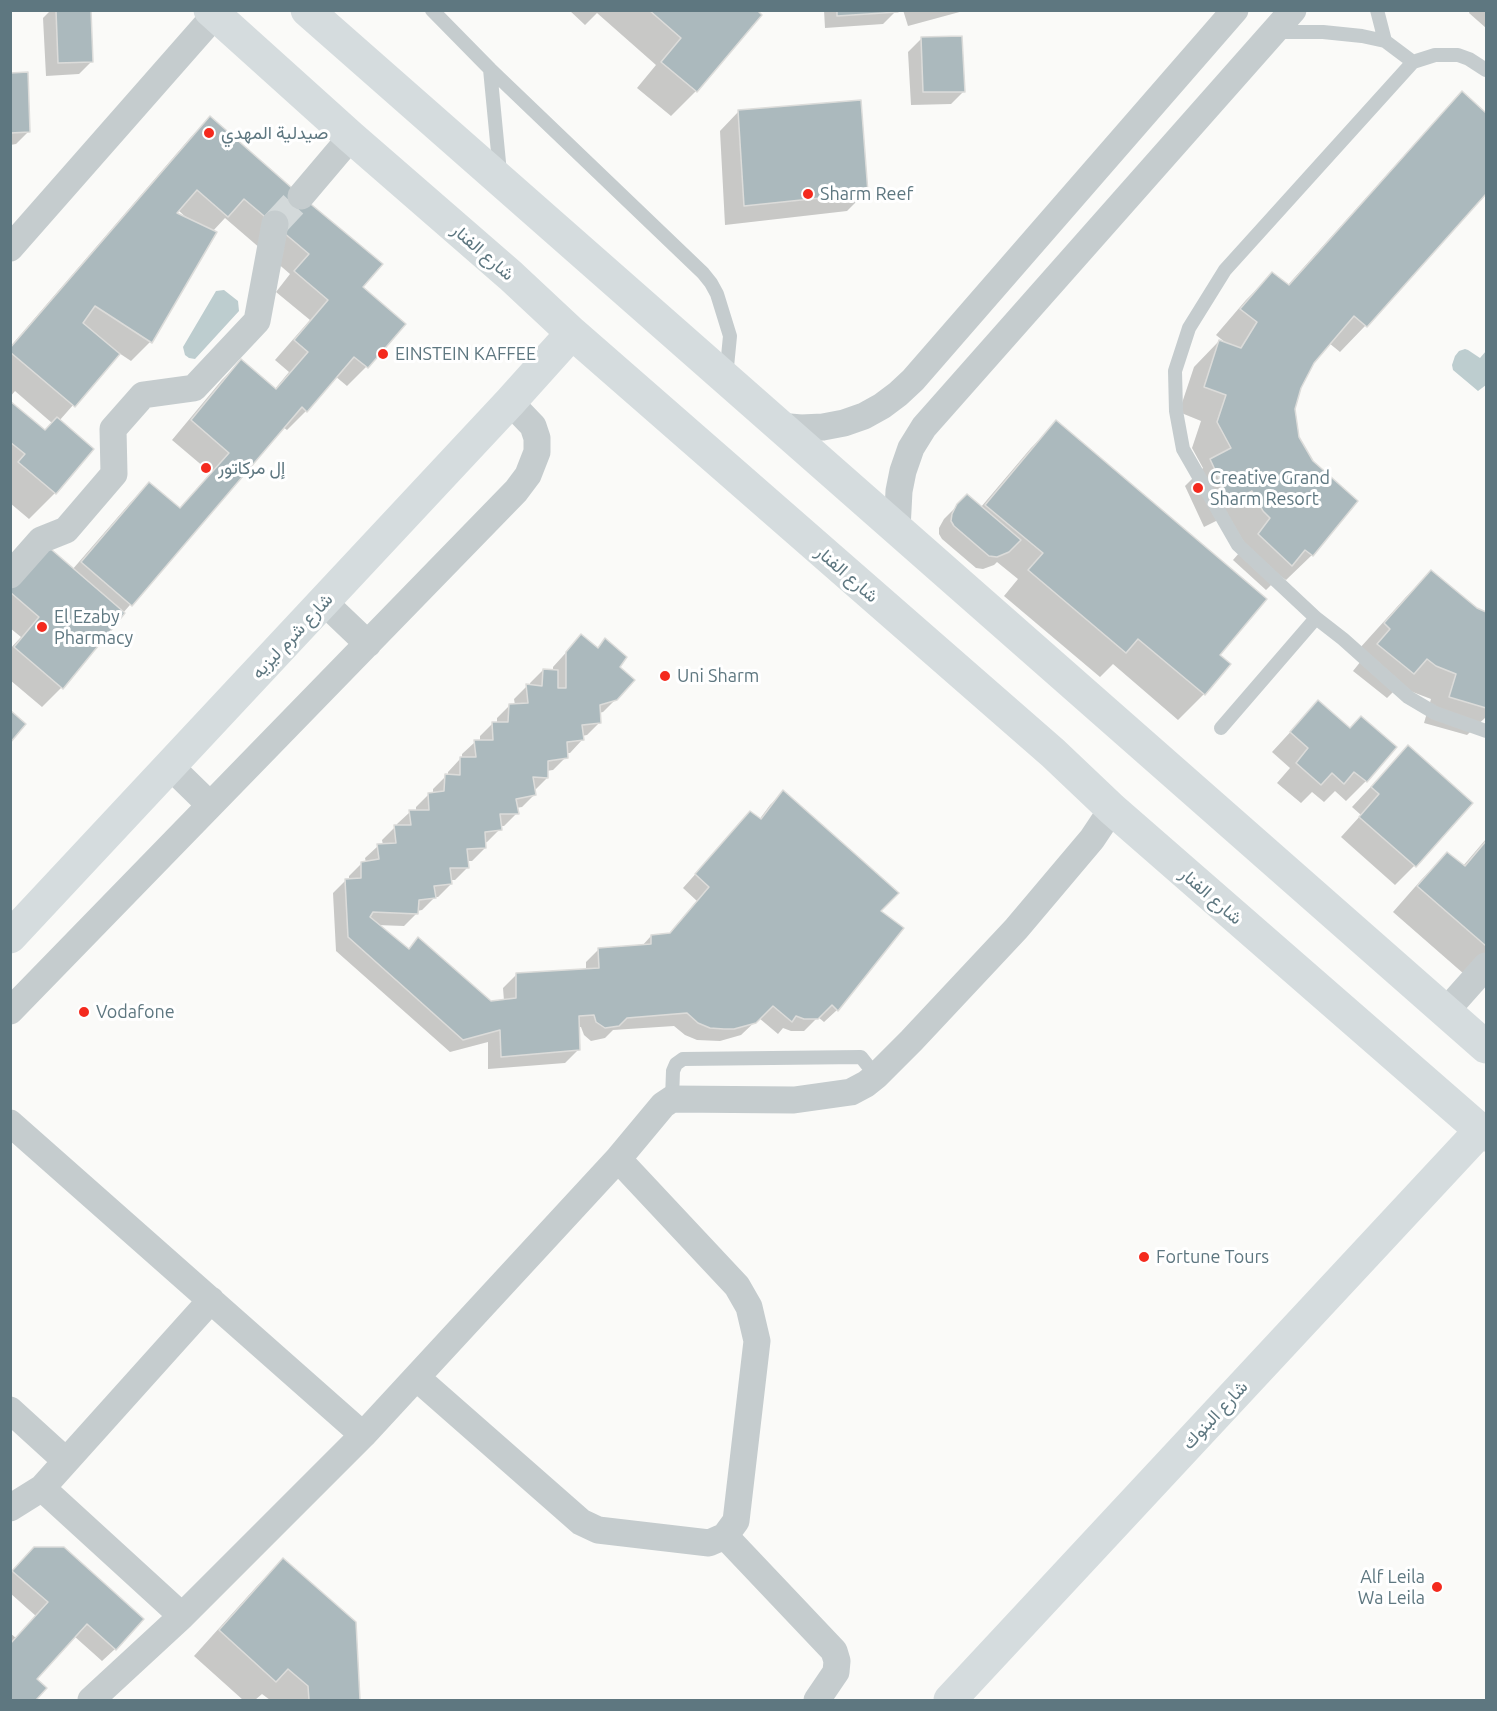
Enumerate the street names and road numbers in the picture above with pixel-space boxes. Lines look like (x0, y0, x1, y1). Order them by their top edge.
street label: شارع الفنار (447, 219, 519, 285)
street label: شارع الفنار (811, 541, 883, 607)
street label: شارع شرم ليزيه (247, 589, 337, 683)
street label: شارع الفنار (1175, 863, 1247, 929)
street label: شارع البنوك (1178, 1376, 1252, 1454)

